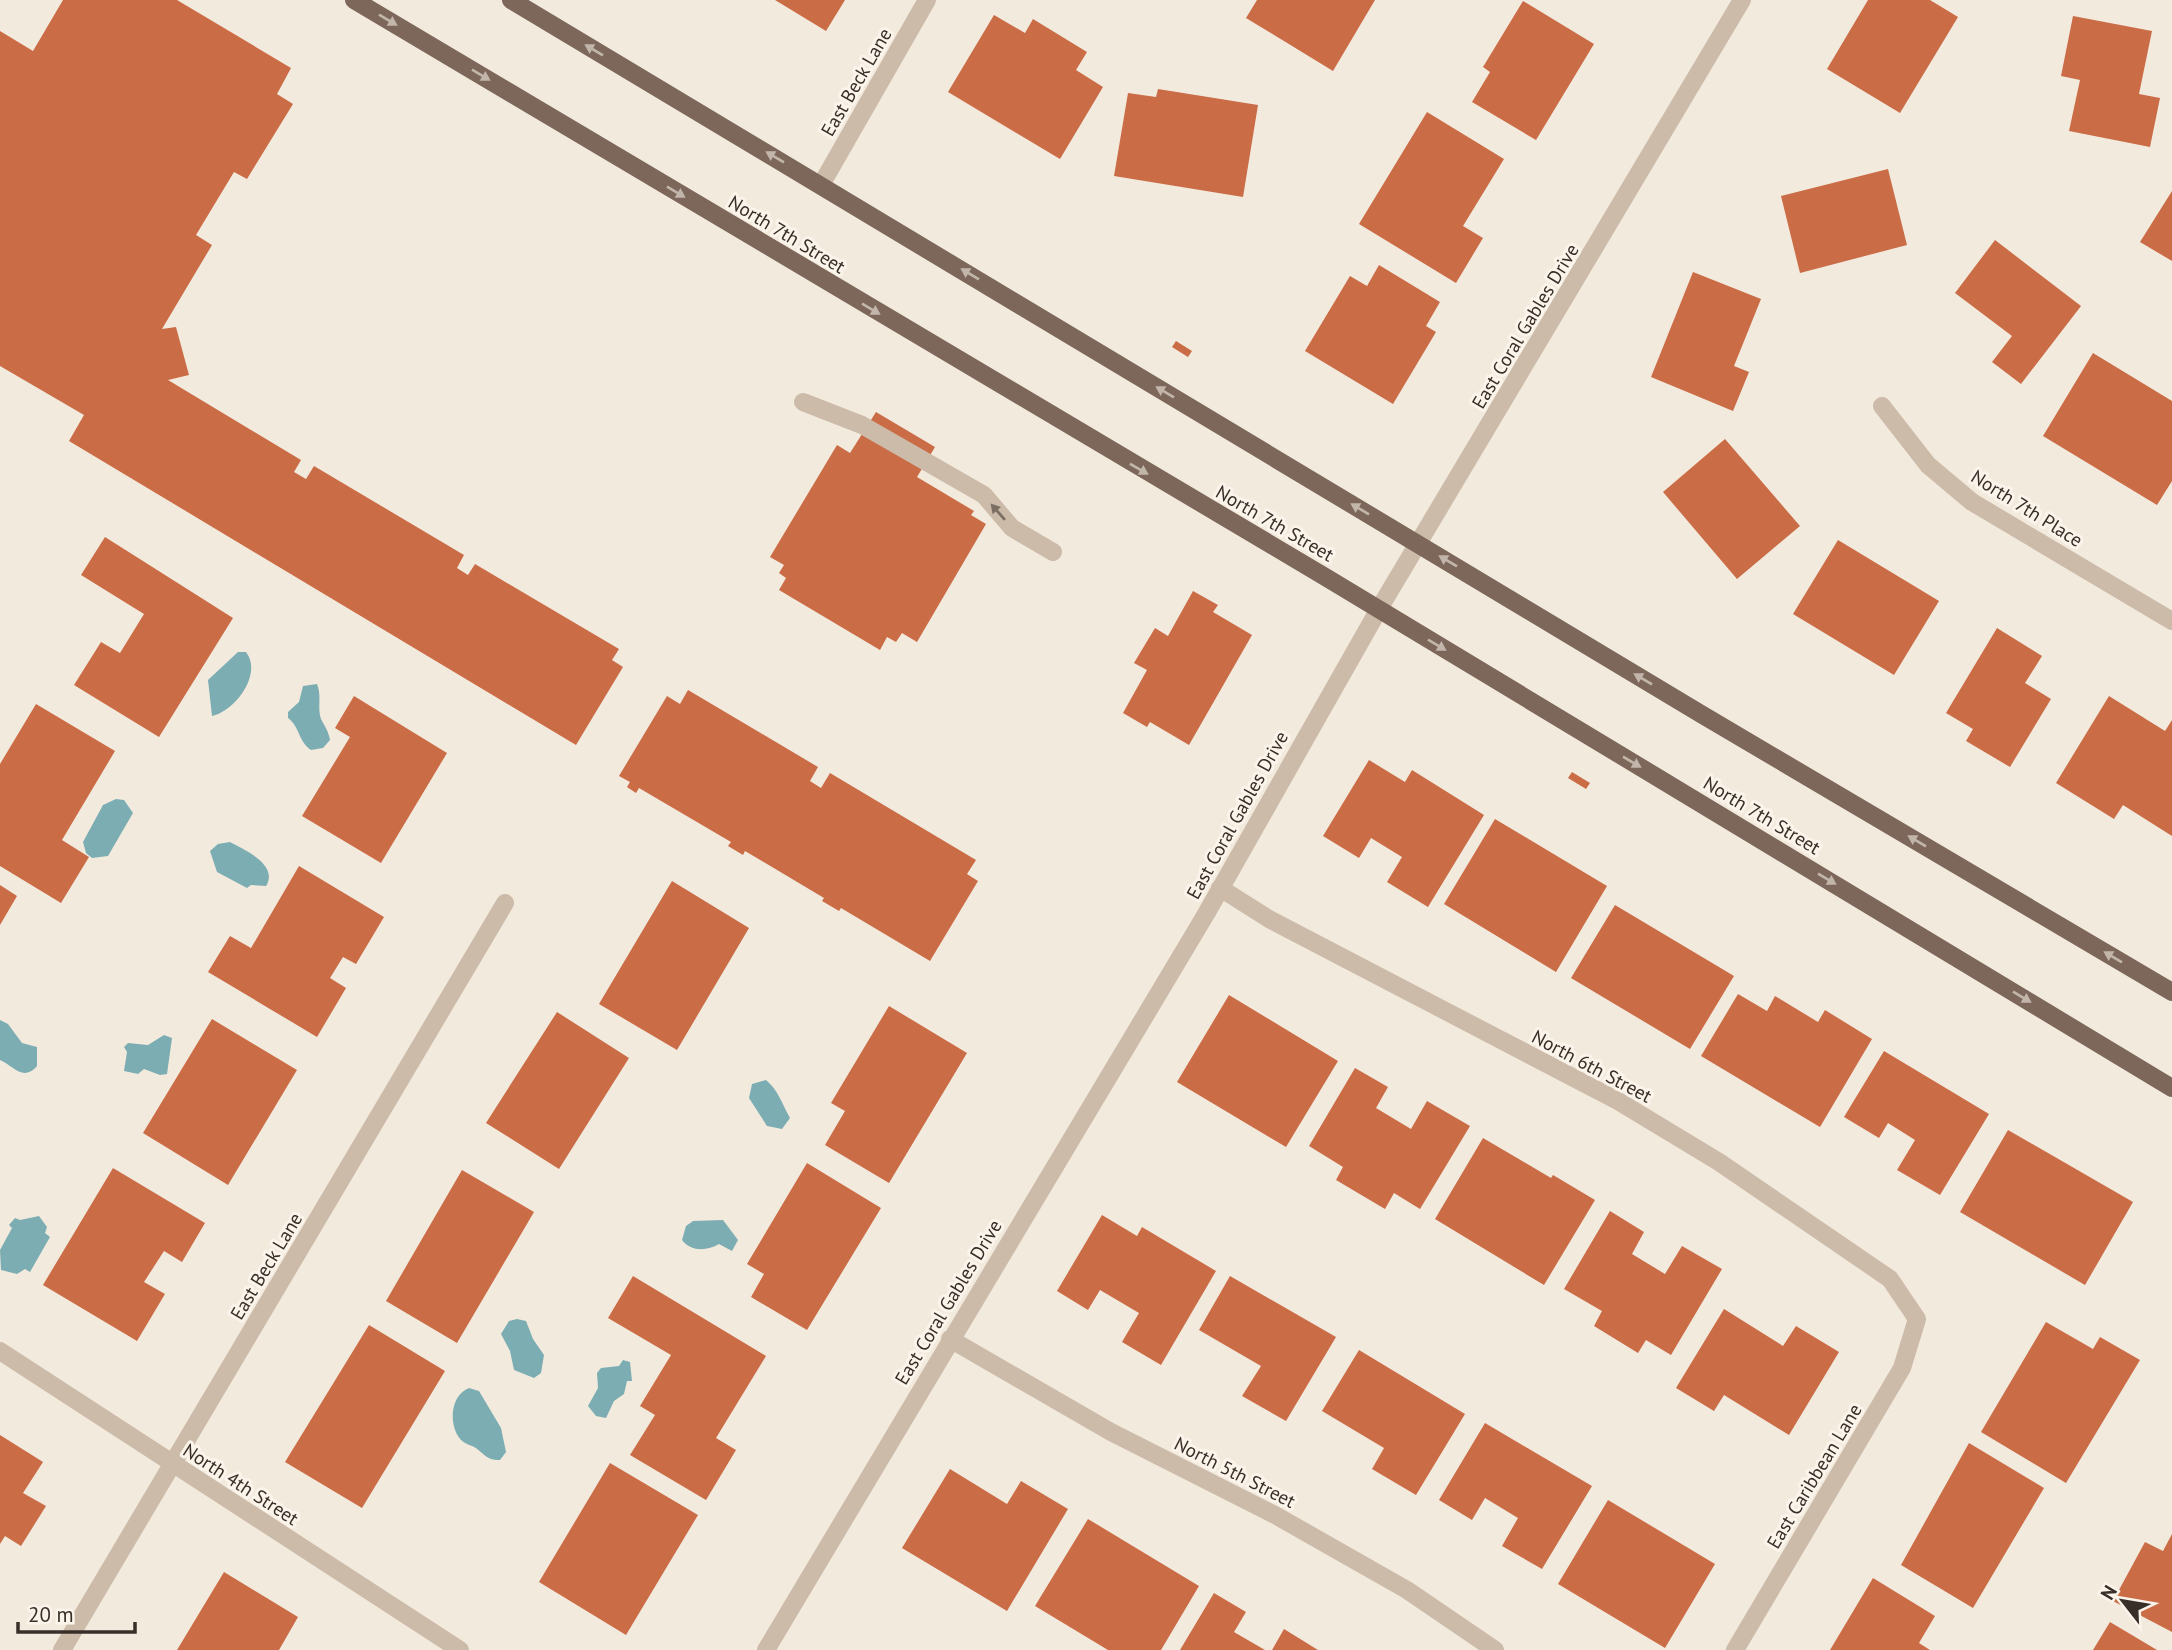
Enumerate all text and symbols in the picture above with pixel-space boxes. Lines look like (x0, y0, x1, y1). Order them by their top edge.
one-way arrow (379, 14, 398, 26)
street label: East Beck Lane (815, 24, 897, 140)
one-way arrow (585, 43, 604, 56)
one-way arrow (471, 69, 490, 82)
one-way arrow (765, 151, 784, 164)
one-way arrow (666, 186, 685, 199)
street label: North 7th Street (724, 190, 850, 279)
street label: East Coral Gables Drive (1466, 239, 1584, 413)
one-way arrow (960, 268, 979, 281)
one-way arrow (862, 303, 881, 315)
one-way arrow (1155, 385, 1174, 398)
one-way arrow (1130, 462, 1149, 475)
street label: North 7th Place (1967, 464, 2087, 552)
street label: North 7th Street (1212, 480, 1339, 567)
one-way arrow (1350, 502, 1369, 515)
one-way arrow (990, 503, 1006, 521)
one-way arrow (1438, 555, 1457, 568)
one-way arrow (1428, 639, 1447, 651)
one-way arrow (1633, 672, 1652, 685)
street label: East Coral Gables Drive (1181, 727, 1293, 903)
one-way arrow (1623, 755, 1642, 768)
street label: North 7th Street (1699, 771, 1825, 860)
one-way arrow (1908, 835, 1927, 848)
one-way arrow (1818, 873, 1837, 886)
one-way arrow (2104, 951, 2123, 963)
one-way arrow (2012, 991, 2031, 1003)
street label: North 6th Street (1528, 1024, 1657, 1108)
street label: East Beck Lane (225, 1208, 307, 1324)
street label: East Coral Gables Drive (889, 1215, 1007, 1389)
street label: East Caribbean Lane (1761, 1399, 1867, 1553)
street label: North 5th Street (1170, 1431, 1300, 1513)
street label: North 4th Street (179, 1438, 304, 1531)
north arrow (2088, 1566, 2158, 1636)
text: N (2095, 1581, 2122, 1604)
scale bar (18, 1590, 135, 1634)
text: 20 m (28, 1601, 74, 1628)

